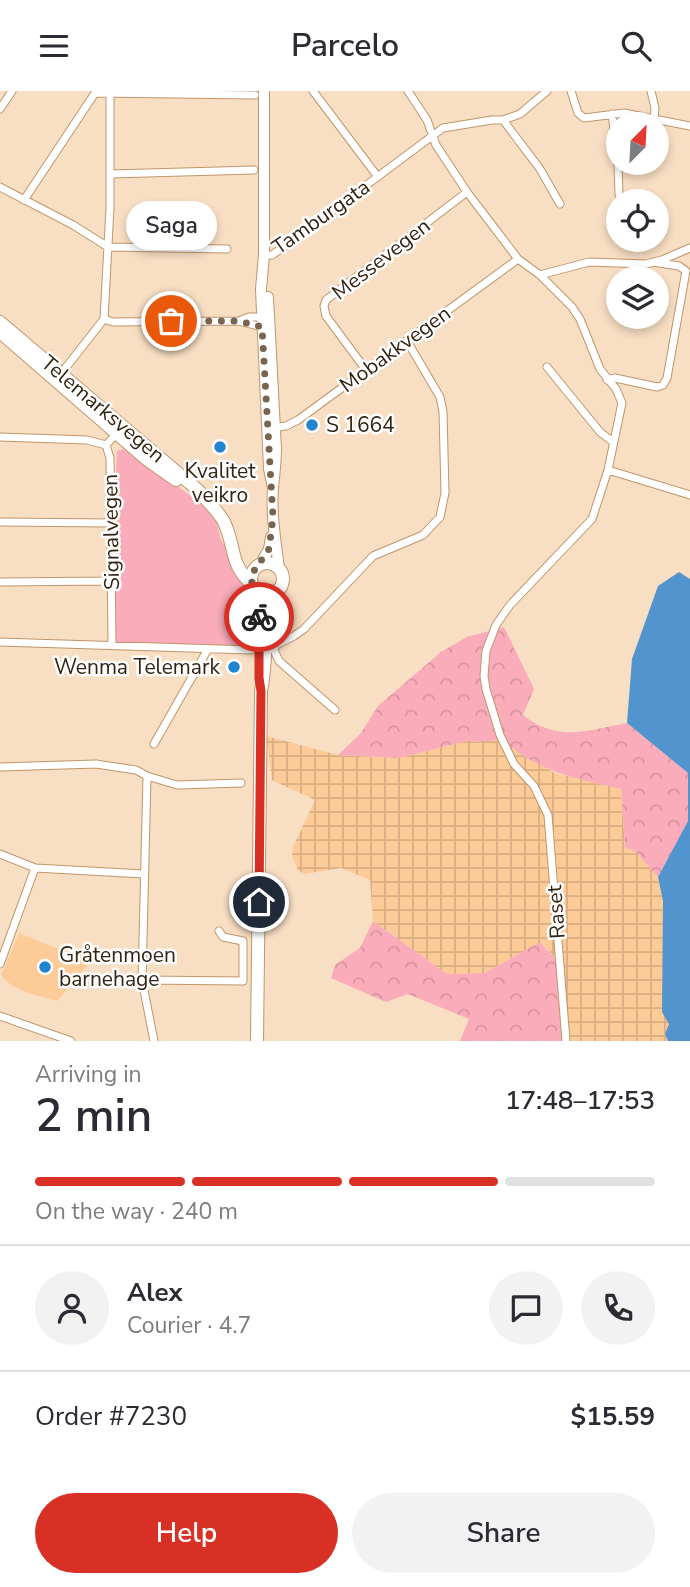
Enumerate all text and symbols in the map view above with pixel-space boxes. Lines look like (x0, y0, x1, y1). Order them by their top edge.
text: Parcelo (291, 24, 399, 67)
icon: menu (35, 27, 73, 65)
icon: search (617, 27, 655, 65)
north arrow (606, 112, 668, 175)
map controls (606, 112, 669, 329)
street label: Tamburgata (266, 173, 376, 261)
button: locate (606, 189, 669, 252)
callout: Saga (125, 202, 216, 251)
text: Saga (145, 210, 198, 241)
street label: Messevegen (326, 212, 436, 306)
button: layers (606, 266, 669, 329)
pin (141, 291, 201, 351)
street label: Mobakkvegen (334, 299, 456, 399)
icon: bag (152, 302, 190, 340)
street label: Telemarksvegen (35, 349, 171, 469)
place label: S 1664 (326, 411, 395, 439)
marker: S 1664 (304, 417, 320, 433)
marker: Kvalitet veikro (212, 439, 228, 455)
place label: Kvalitet veikro (184, 457, 256, 509)
street label: Signalvegen (96, 474, 126, 590)
courier (224, 582, 294, 652)
icon: bike (240, 598, 278, 636)
place label: Wenma Telemark (54, 653, 220, 681)
marker: Wenma Telemark (226, 659, 242, 675)
pin (229, 872, 289, 932)
icon: home (240, 883, 278, 921)
street label: Raset (540, 884, 572, 940)
place label: Gråtenmoen barnehage (59, 941, 176, 993)
marker: Gråtenmoen barnehage (37, 959, 53, 975)
text: Arriving in (35, 1059, 142, 1090)
text: 17:48–17:53 (505, 1083, 655, 1118)
text: 2 min (35, 1084, 152, 1147)
text: On the way · 240 m (35, 1196, 238, 1227)
button: person (35, 1271, 109, 1345)
button: chat (489, 1271, 563, 1345)
button: phone (581, 1271, 655, 1345)
text: Alex (127, 1275, 183, 1310)
text: Courier · 4.7 (127, 1310, 251, 1341)
text: Order #7230 (35, 1399, 187, 1434)
text: $15.59 (571, 1399, 655, 1434)
button: Help (35, 1493, 338, 1573)
button: Share (352, 1493, 655, 1573)

